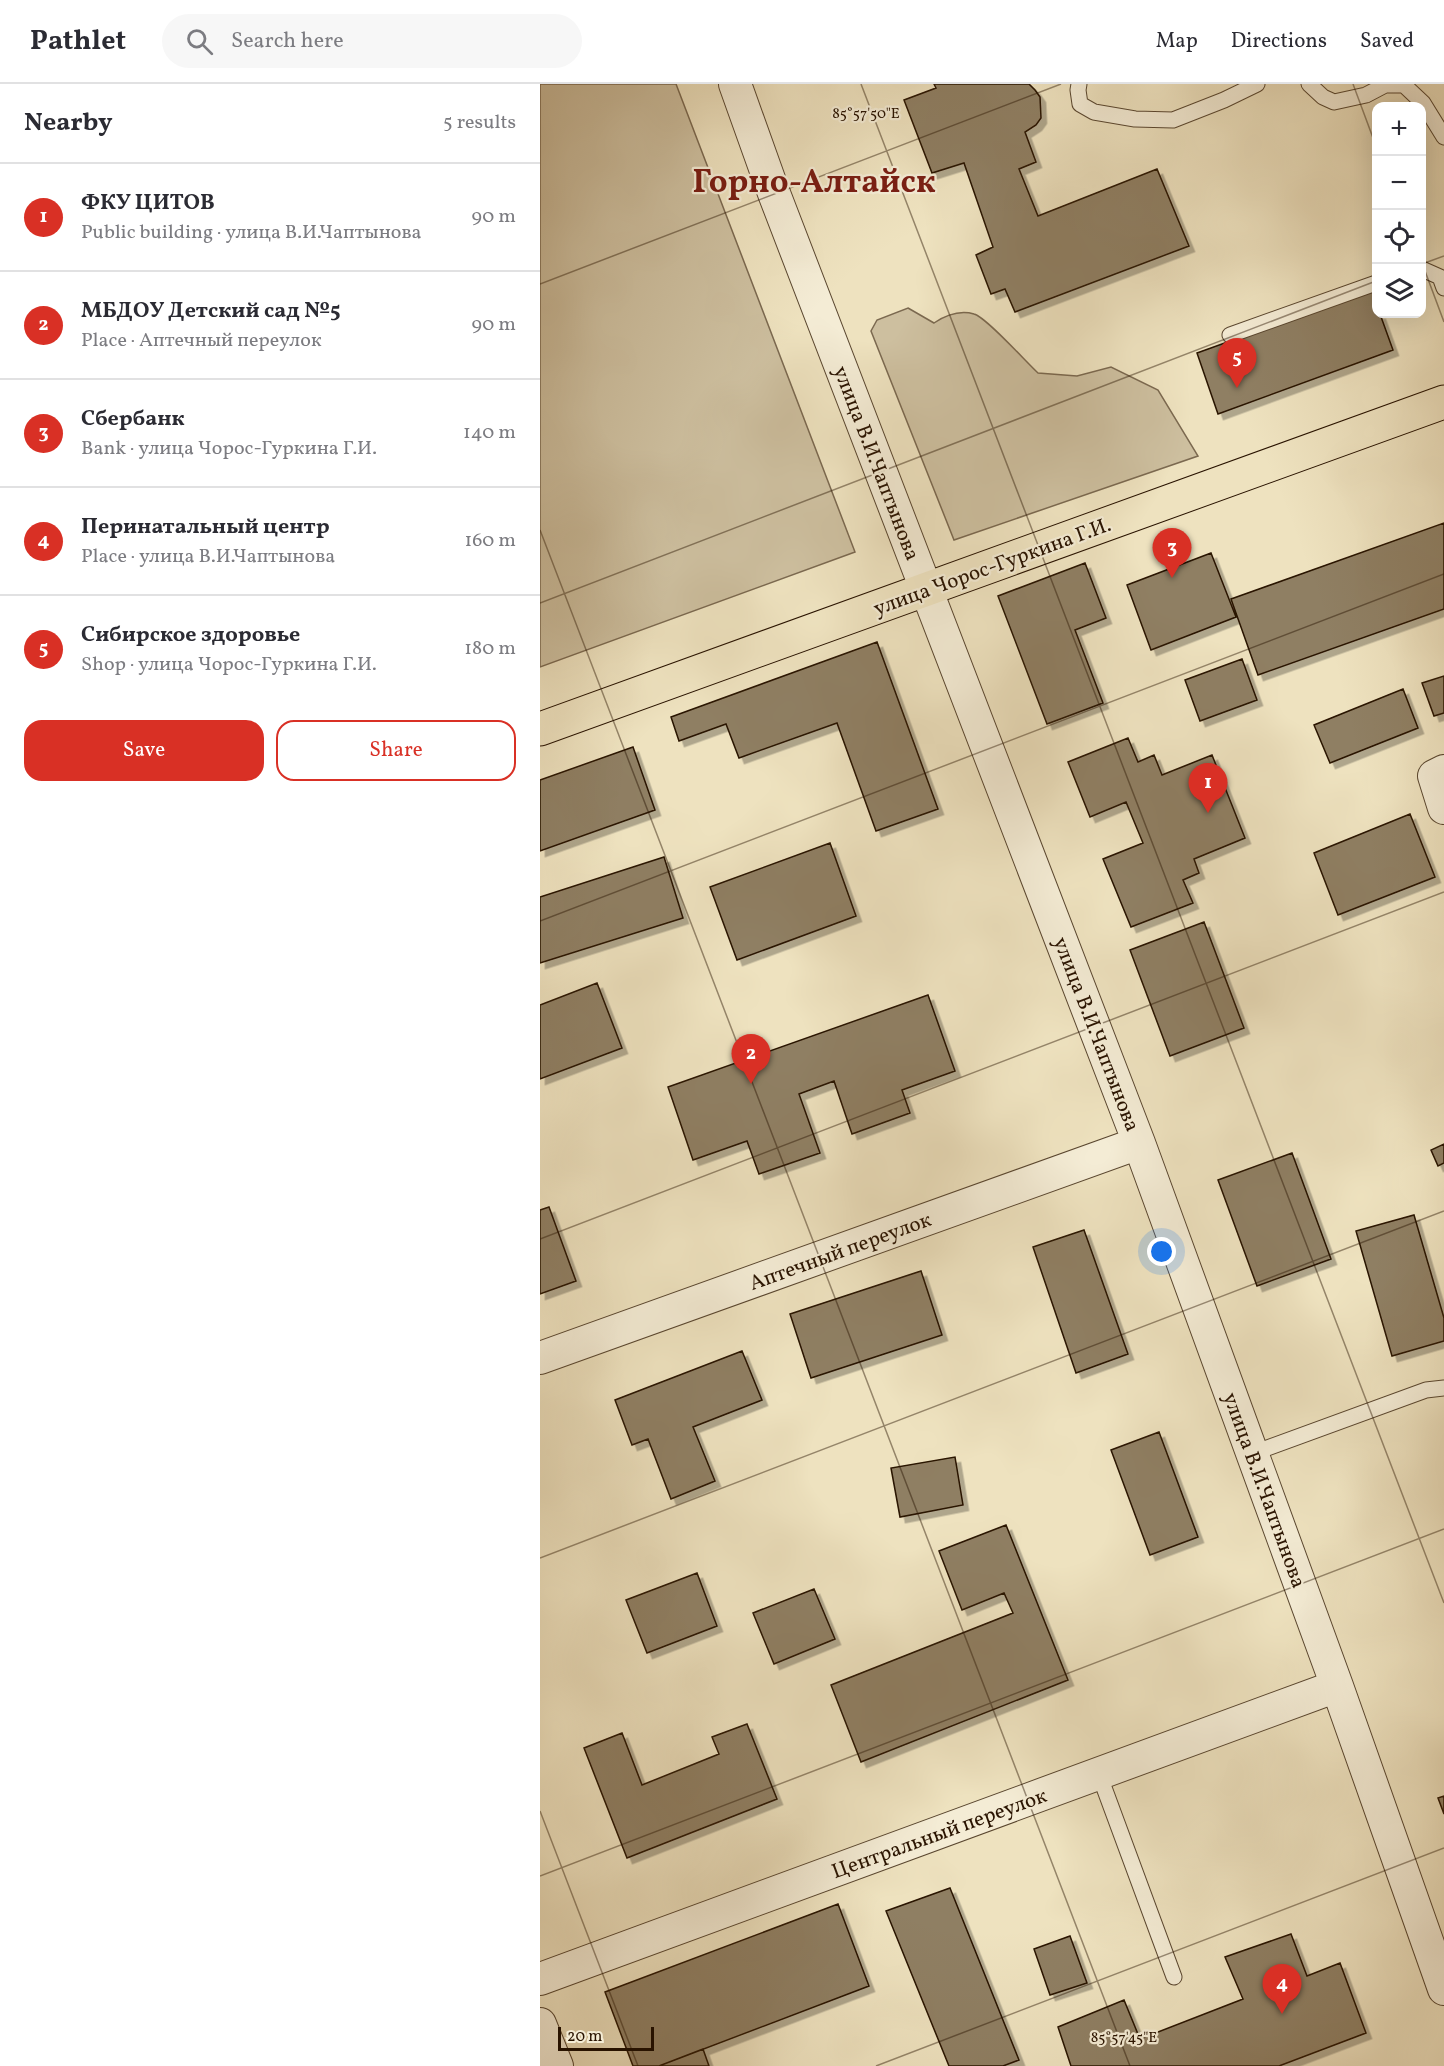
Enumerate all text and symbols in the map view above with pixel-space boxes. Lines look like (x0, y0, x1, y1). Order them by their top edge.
search box (162, 14, 582, 68)
text: Pathlet (30, 22, 126, 61)
icon: search (183, 25, 216, 58)
text: Search here (231, 26, 344, 57)
text: Map (1156, 27, 1198, 56)
text: Directions (1231, 27, 1327, 56)
text: Saved (1360, 27, 1414, 56)
map controls (1372, 102, 1426, 318)
button: + (1372, 102, 1426, 156)
text: 85°57'50"E (832, 104, 900, 125)
text: Nearby (24, 105, 113, 141)
text: 5 results (443, 109, 516, 137)
button: − (1372, 156, 1426, 210)
district label: Горно-Алтайск (692, 161, 936, 207)
text: ФКУ ЦИТОВ (81, 188, 215, 219)
text: 1 (39, 203, 48, 231)
text: 90 m (472, 203, 516, 231)
button: locate (1372, 210, 1426, 264)
text: Public building · улица В.И.Чаптынова (81, 219, 422, 247)
button: layers (1372, 264, 1426, 318)
text: МБДОУ Детский сад №5 (81, 296, 341, 327)
text: 2 (38, 311, 49, 339)
text: 90 m (472, 311, 516, 339)
text: Place · Аптечный переулок (81, 327, 322, 355)
pin: 5 (1218, 338, 1256, 388)
street label: улица В.И.Чаптынова (825, 362, 926, 565)
text: Сбербанк (81, 404, 185, 435)
text: 3 (38, 419, 49, 447)
text: 140 m (463, 419, 516, 447)
text: Bank · улица Чорос-Гуркина Г.И. (81, 435, 377, 463)
street label: улица Чорос-Гуркина Г.И. (870, 511, 1115, 624)
text: Перинатальный центр (81, 512, 330, 543)
text: 4 (37, 527, 50, 555)
text: 160 m (464, 527, 516, 555)
pin: 3 (1152, 528, 1192, 578)
text: Place · улица В.И.Чаптынова (81, 543, 335, 571)
text: Сибирское здоровье (81, 620, 300, 651)
text: 5 (39, 635, 48, 663)
text: 180 m (464, 635, 516, 663)
text: Shop · улица Чорос-Гуркина Г.И. (81, 651, 377, 679)
button: Save (24, 720, 264, 781)
button: Share (276, 720, 516, 781)
pin: 1 (1188, 764, 1228, 813)
street label: улица В.И.Чаптынова (1045, 933, 1146, 1136)
pin: 2 (732, 1034, 770, 1084)
street label: Аптечный переулок (745, 1206, 936, 1299)
your location (1147, 1237, 1176, 1266)
street label: улица В.И.Чаптынова (1215, 1389, 1312, 1592)
street label: Центральный переулок (828, 1782, 1051, 1887)
pin: 4 (1262, 1964, 1302, 2014)
scale bar (558, 2024, 654, 2052)
text: 20 m (567, 2026, 602, 2048)
text: 85°57'45"E (1091, 2028, 1157, 2049)

